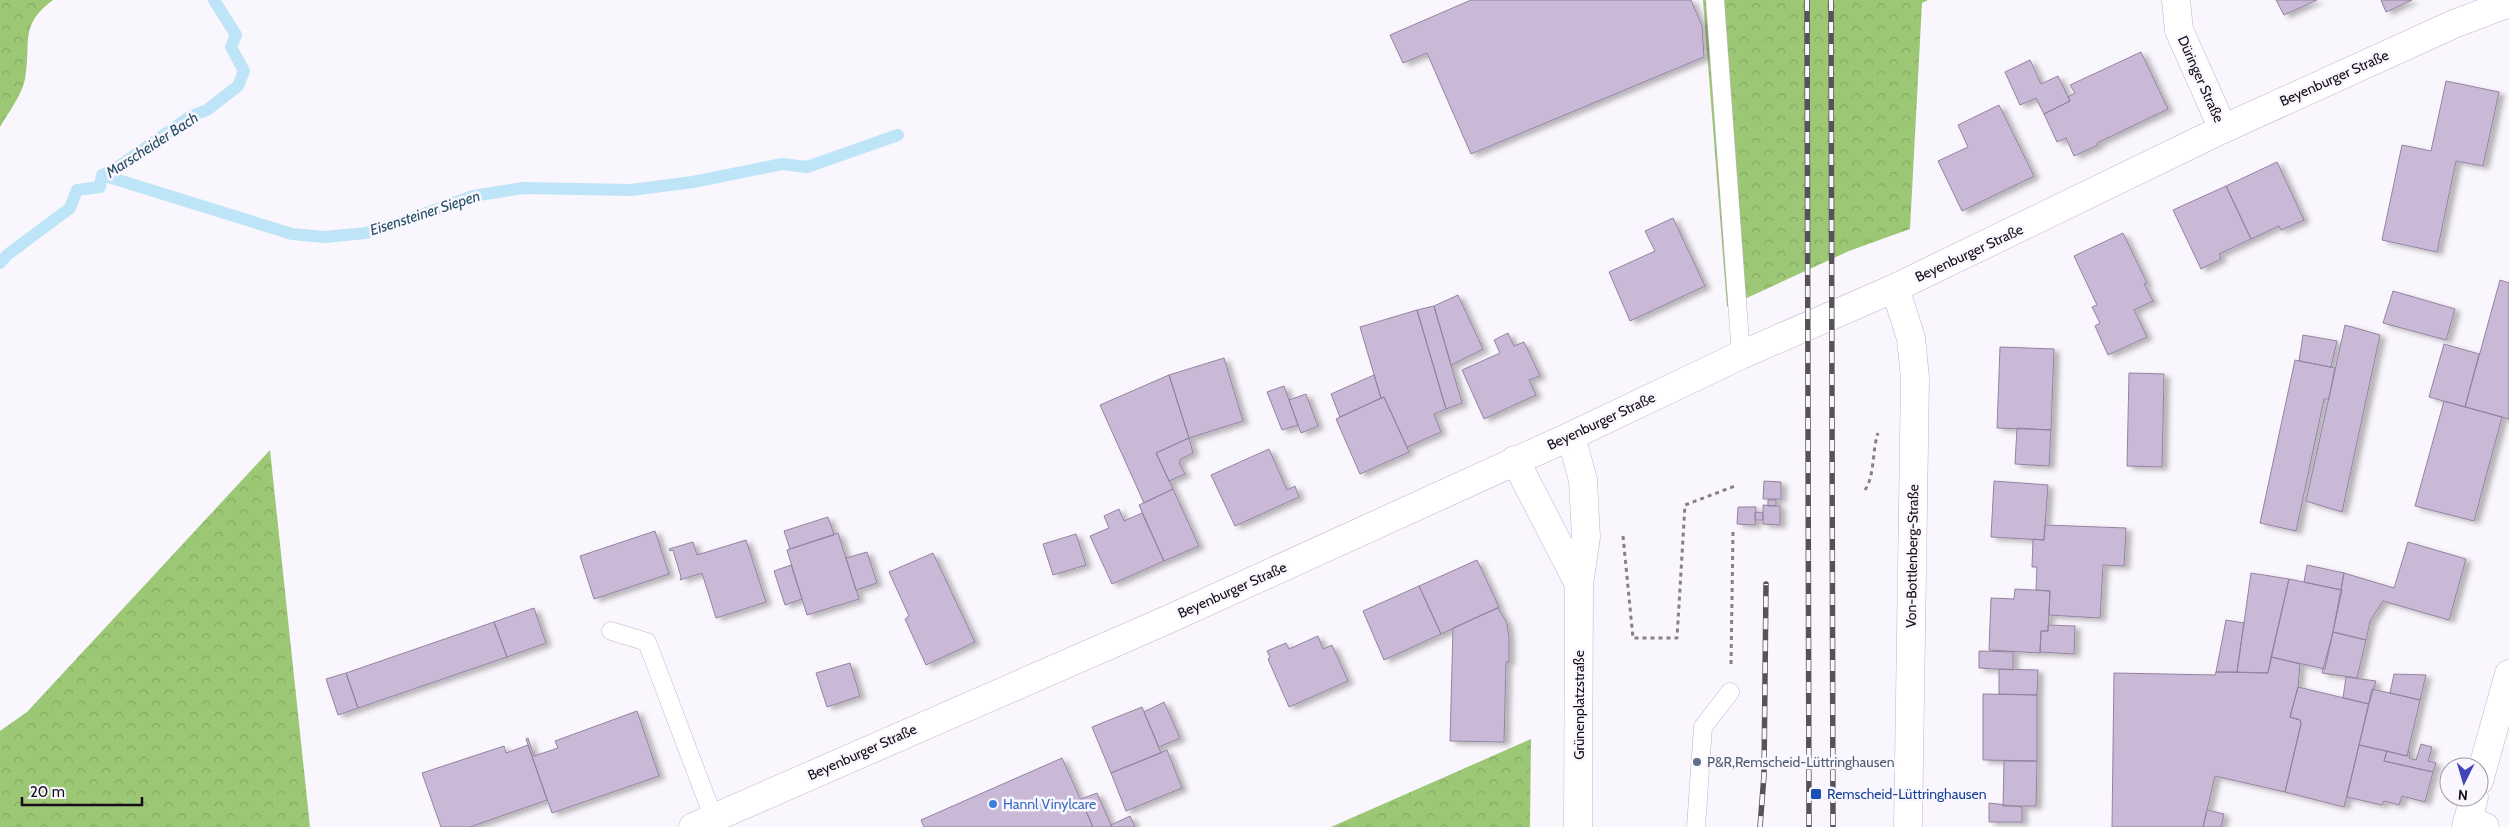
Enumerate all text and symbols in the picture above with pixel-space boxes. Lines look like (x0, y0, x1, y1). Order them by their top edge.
street label: Düringer Straße (2174, 33, 2228, 125)
street label: Beyenburger Straße (2277, 46, 2391, 110)
water label: Marscheider Bach (102, 108, 201, 182)
water label: Eisensteiner Siepen (368, 187, 482, 239)
street label: Beyenburger Straße (1912, 220, 2026, 286)
street label: Beyenburger Straße (1544, 388, 1658, 454)
street label: Von-Bottlenberg-Straße (1902, 484, 1922, 628)
street label: Beyenburger Straße (1175, 558, 1289, 622)
street label: Grünenplatzstraße (1570, 650, 1588, 760)
street label: Beyenburger Straße (805, 720, 919, 784)
place label: P&R,Remscheid-Lüttringhausen (1707, 753, 1895, 771)
marker: P&R,Remscheid-Lüttringhausen (1691, 756, 1703, 768)
north arrow (2439, 757, 2489, 807)
scale bar (22, 774, 142, 806)
text: 20 m (30, 783, 65, 801)
place label: Remscheid-Lüttringhausen (1827, 785, 1987, 803)
text: N (2457, 786, 2469, 804)
marker: Remscheid-Lüttringhausen (1809, 787, 1823, 801)
place label: Hannl Vinylcare (1003, 795, 1096, 813)
marker: Hannl Vinylcare (987, 798, 999, 810)

